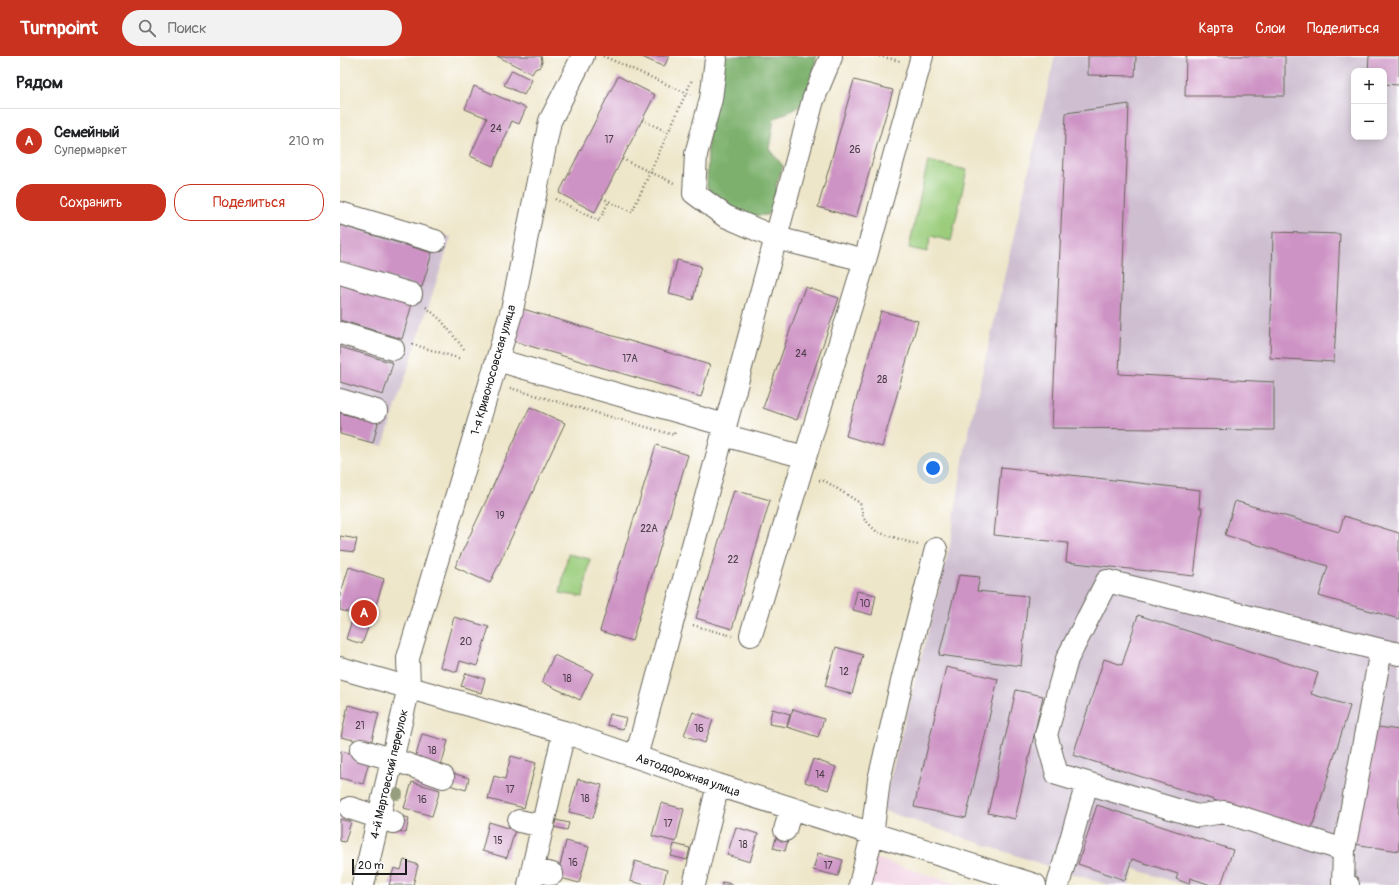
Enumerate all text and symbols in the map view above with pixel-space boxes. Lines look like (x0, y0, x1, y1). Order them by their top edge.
search box (122, 10, 402, 46)
text: Turnpoint (20, 16, 98, 40)
icon: search (136, 17, 158, 39)
text: Поиск (168, 19, 207, 38)
text: Карта (1199, 20, 1233, 37)
text: Слои (1255, 20, 1285, 37)
text: Поделиться (1307, 20, 1379, 37)
map controls (1351, 68, 1387, 140)
button: + (1351, 68, 1387, 104)
text: Рядом (16, 72, 63, 93)
button: − (1351, 104, 1387, 140)
text: Семейный (54, 123, 119, 142)
house number: 24 (490, 123, 502, 135)
text: A (25, 133, 33, 149)
text: 210 m (288, 133, 324, 149)
house number: 17 (604, 134, 614, 146)
text: Супермаркет (54, 142, 127, 158)
house number: 26 (849, 144, 861, 156)
button: Сохранить (16, 184, 166, 221)
button: Поделиться (174, 184, 324, 221)
street label: 1-я Кривоносовская улица (468, 303, 519, 437)
house number: 24 (795, 348, 807, 360)
house number: 17А (622, 353, 638, 365)
house number: 28 (877, 374, 887, 386)
your location (923, 458, 943, 478)
house number: 19 (495, 510, 505, 522)
house number: 22А (640, 523, 658, 535)
house number: 22 (727, 554, 739, 566)
pin: A (351, 598, 377, 628)
house number: 10 (860, 598, 871, 610)
house number: 20 (460, 636, 472, 648)
house number: 12 (839, 666, 849, 678)
house number: 18 (563, 673, 571, 685)
street label: 4-й Мартовский переулок (367, 708, 412, 840)
house number: 21 (355, 720, 365, 732)
house number: 16 (694, 723, 704, 735)
house number: 18 (428, 745, 436, 757)
street label: Автодорожная улица (634, 751, 742, 800)
house number: 14 (815, 769, 825, 781)
house number: 17 (505, 784, 515, 796)
house number: 18 (581, 793, 589, 805)
house number: 16 (417, 794, 427, 806)
house number: 17 (663, 818, 673, 830)
house number: 15 (493, 835, 503, 847)
house number: 18 (739, 839, 747, 851)
scale bar (352, 857, 407, 876)
house number: 16 (568, 857, 578, 869)
text: 20 m (358, 859, 384, 872)
house number: 17 (823, 860, 833, 872)

